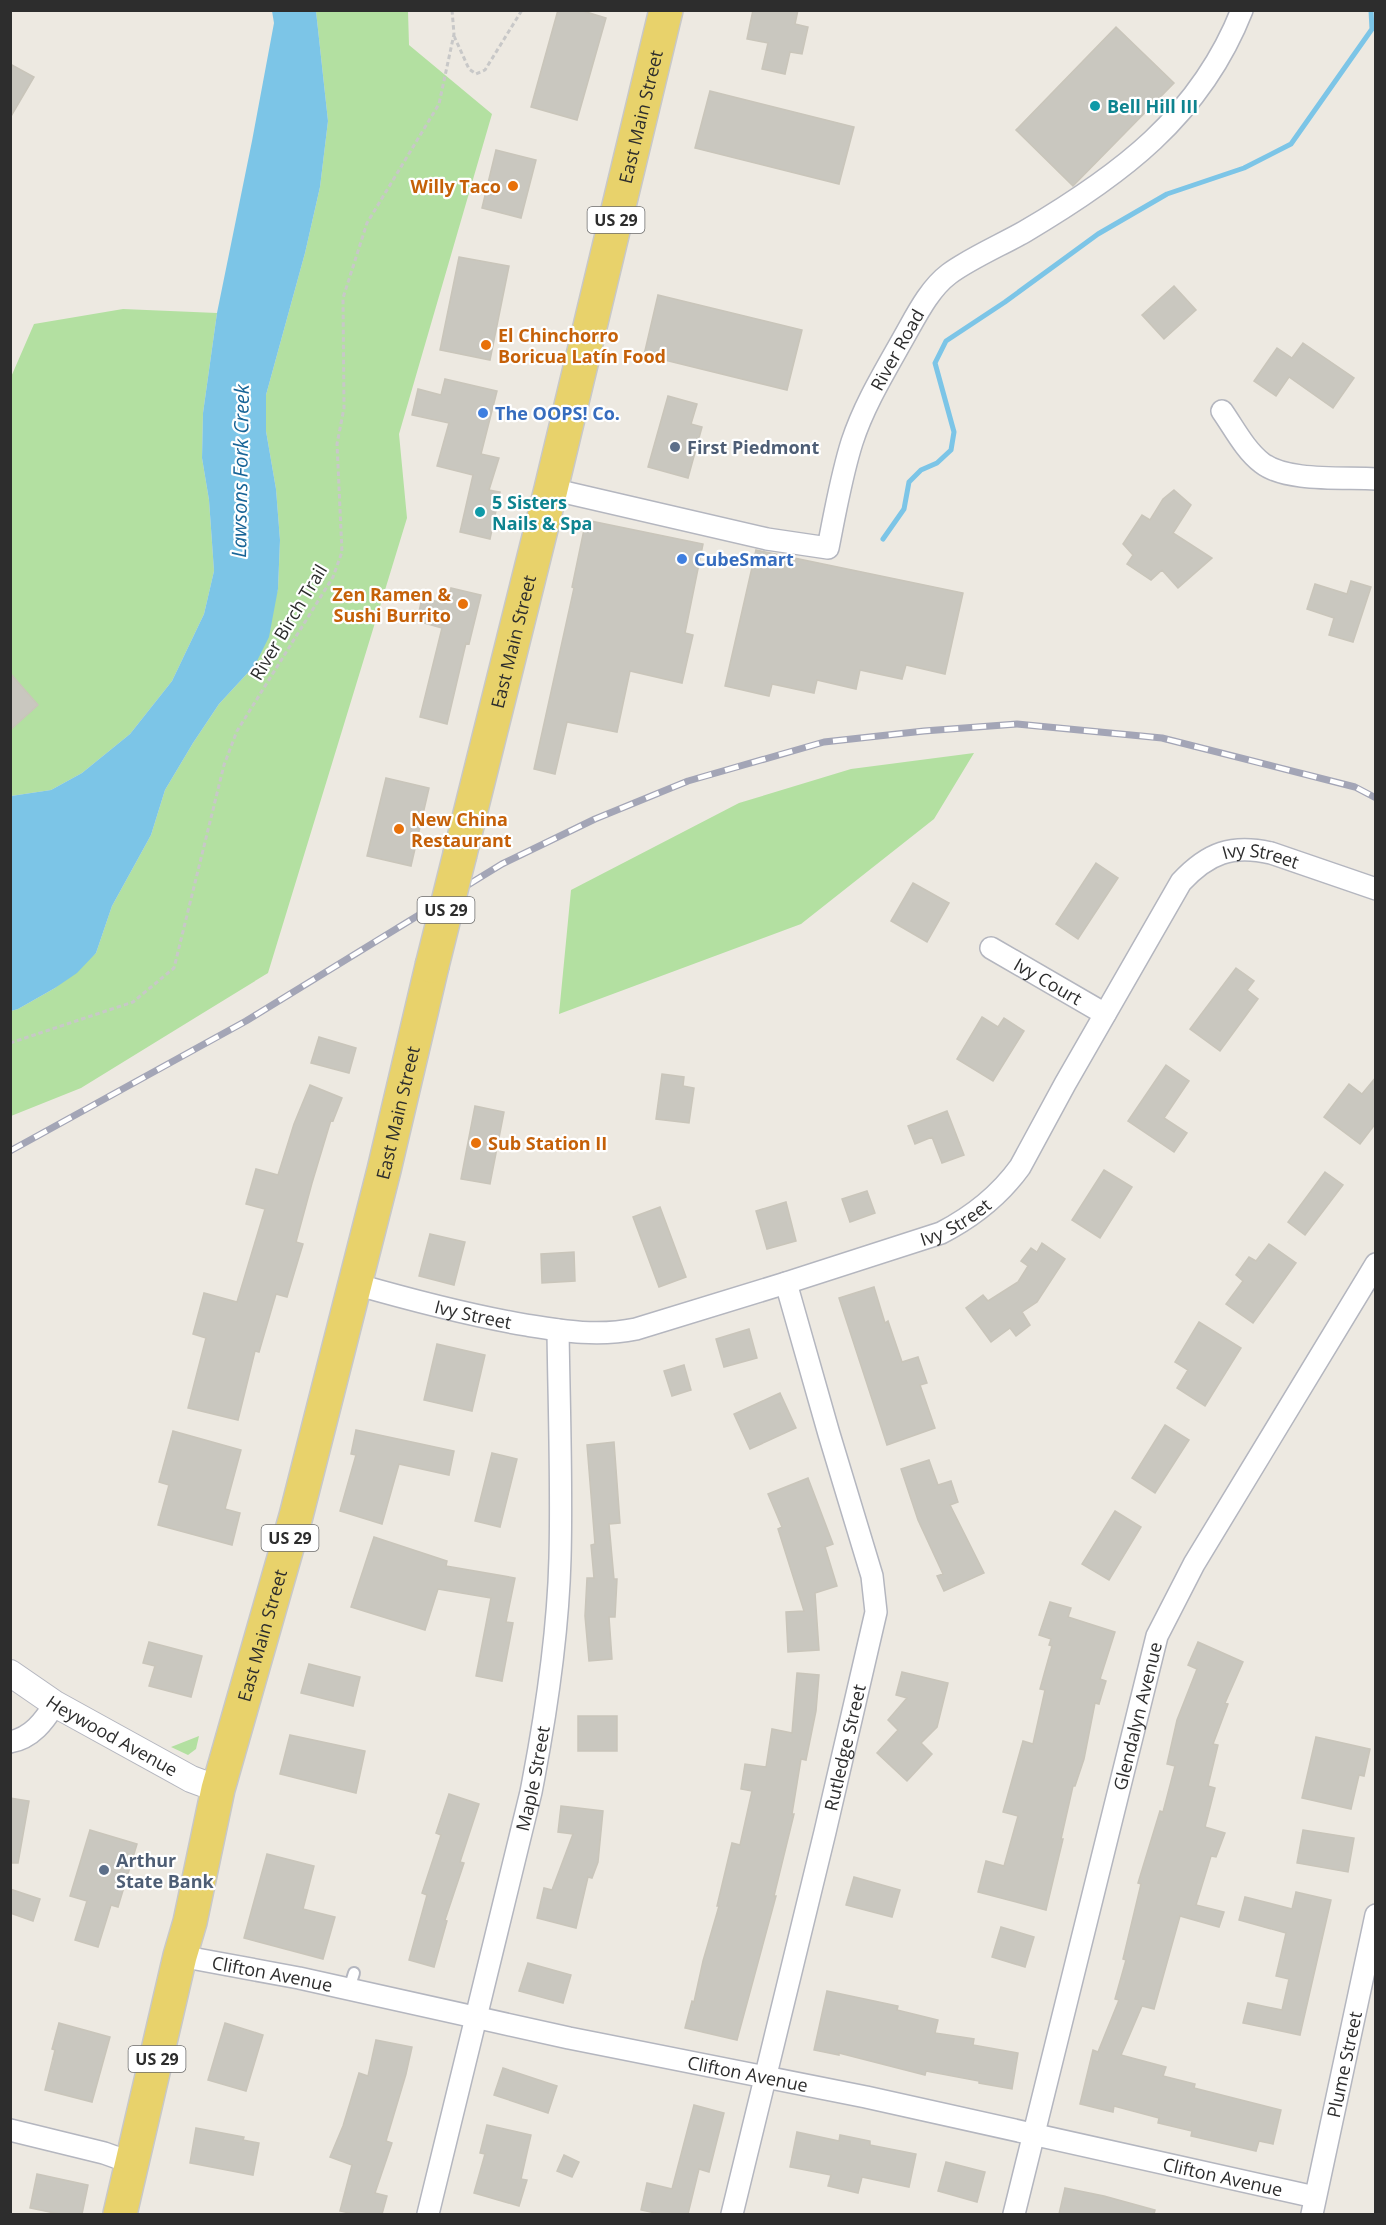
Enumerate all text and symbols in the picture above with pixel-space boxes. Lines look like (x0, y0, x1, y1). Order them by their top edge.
street label: East Main Street (613, 48, 668, 186)
place label: Bell Hill III (1107, 94, 1198, 118)
marker: Bell Hill III (1088, 99, 1102, 113)
place label: Willy Taco (411, 174, 501, 198)
marker: Willy Taco (506, 179, 520, 193)
road number: US 29 (588, 207, 644, 233)
street label: River Road (865, 305, 929, 395)
place label: El Chinchorro Boricua Latín Food (498, 323, 666, 368)
marker: El Chinchorro Boricua Latín Food (479, 338, 493, 352)
water label: Lawsons Fork Creek (225, 383, 255, 558)
place label: The OOPS! Co. (495, 401, 620, 425)
marker: The OOPS! Co. (476, 406, 490, 420)
place label: First Piedmont (687, 435, 819, 459)
marker: First Piedmont (668, 440, 682, 454)
place label: 5 Sisters Nails & Spa (492, 490, 592, 535)
marker: 5 Sisters Nails & Spa (473, 505, 487, 519)
place label: CubeSmart (694, 547, 794, 571)
marker: CubeSmart (675, 552, 689, 566)
street label: River Birch Trail (244, 560, 332, 684)
street label: East Main Street (485, 572, 541, 711)
place label: Zen Ramen & Sushi Burrito (332, 582, 451, 627)
marker: Zen Ramen & Sushi Burrito (456, 597, 470, 611)
place label: New China Restaurant (411, 807, 512, 852)
marker: New China Restaurant (392, 822, 406, 836)
street label: Ivy Street (1219, 838, 1302, 874)
road number: US 29 (418, 897, 474, 923)
street label: Ivy Court (1010, 952, 1086, 1010)
street label: East Main Street (370, 1044, 425, 1182)
place label: Sub Station II (488, 1131, 607, 1155)
marker: Sub Station II (469, 1136, 483, 1150)
street label: Ivy Street (917, 1193, 996, 1251)
street label: Ivy Street (432, 1294, 513, 1334)
road number: US 29 (262, 1525, 318, 1551)
street label: East Main Street (232, 1566, 292, 1704)
street label: Glendalyn Avenue (1107, 1639, 1167, 1793)
street label: Rutledge Street (818, 1682, 871, 1813)
street label: Heywood Avenue (42, 1690, 182, 1781)
street label: Maple Street (510, 1724, 555, 1834)
place label: Arthur State Bank (116, 1848, 215, 1893)
marker: Arthur State Bank (97, 1863, 111, 1877)
street label: Clifton Avenue (210, 1950, 335, 1997)
street label: Plume Street (1321, 2009, 1367, 2120)
road number: US 29 (128, 2046, 186, 2072)
street label: Clifton Avenue (686, 2050, 810, 2097)
street label: Clifton Avenue (1161, 2151, 1285, 2201)

